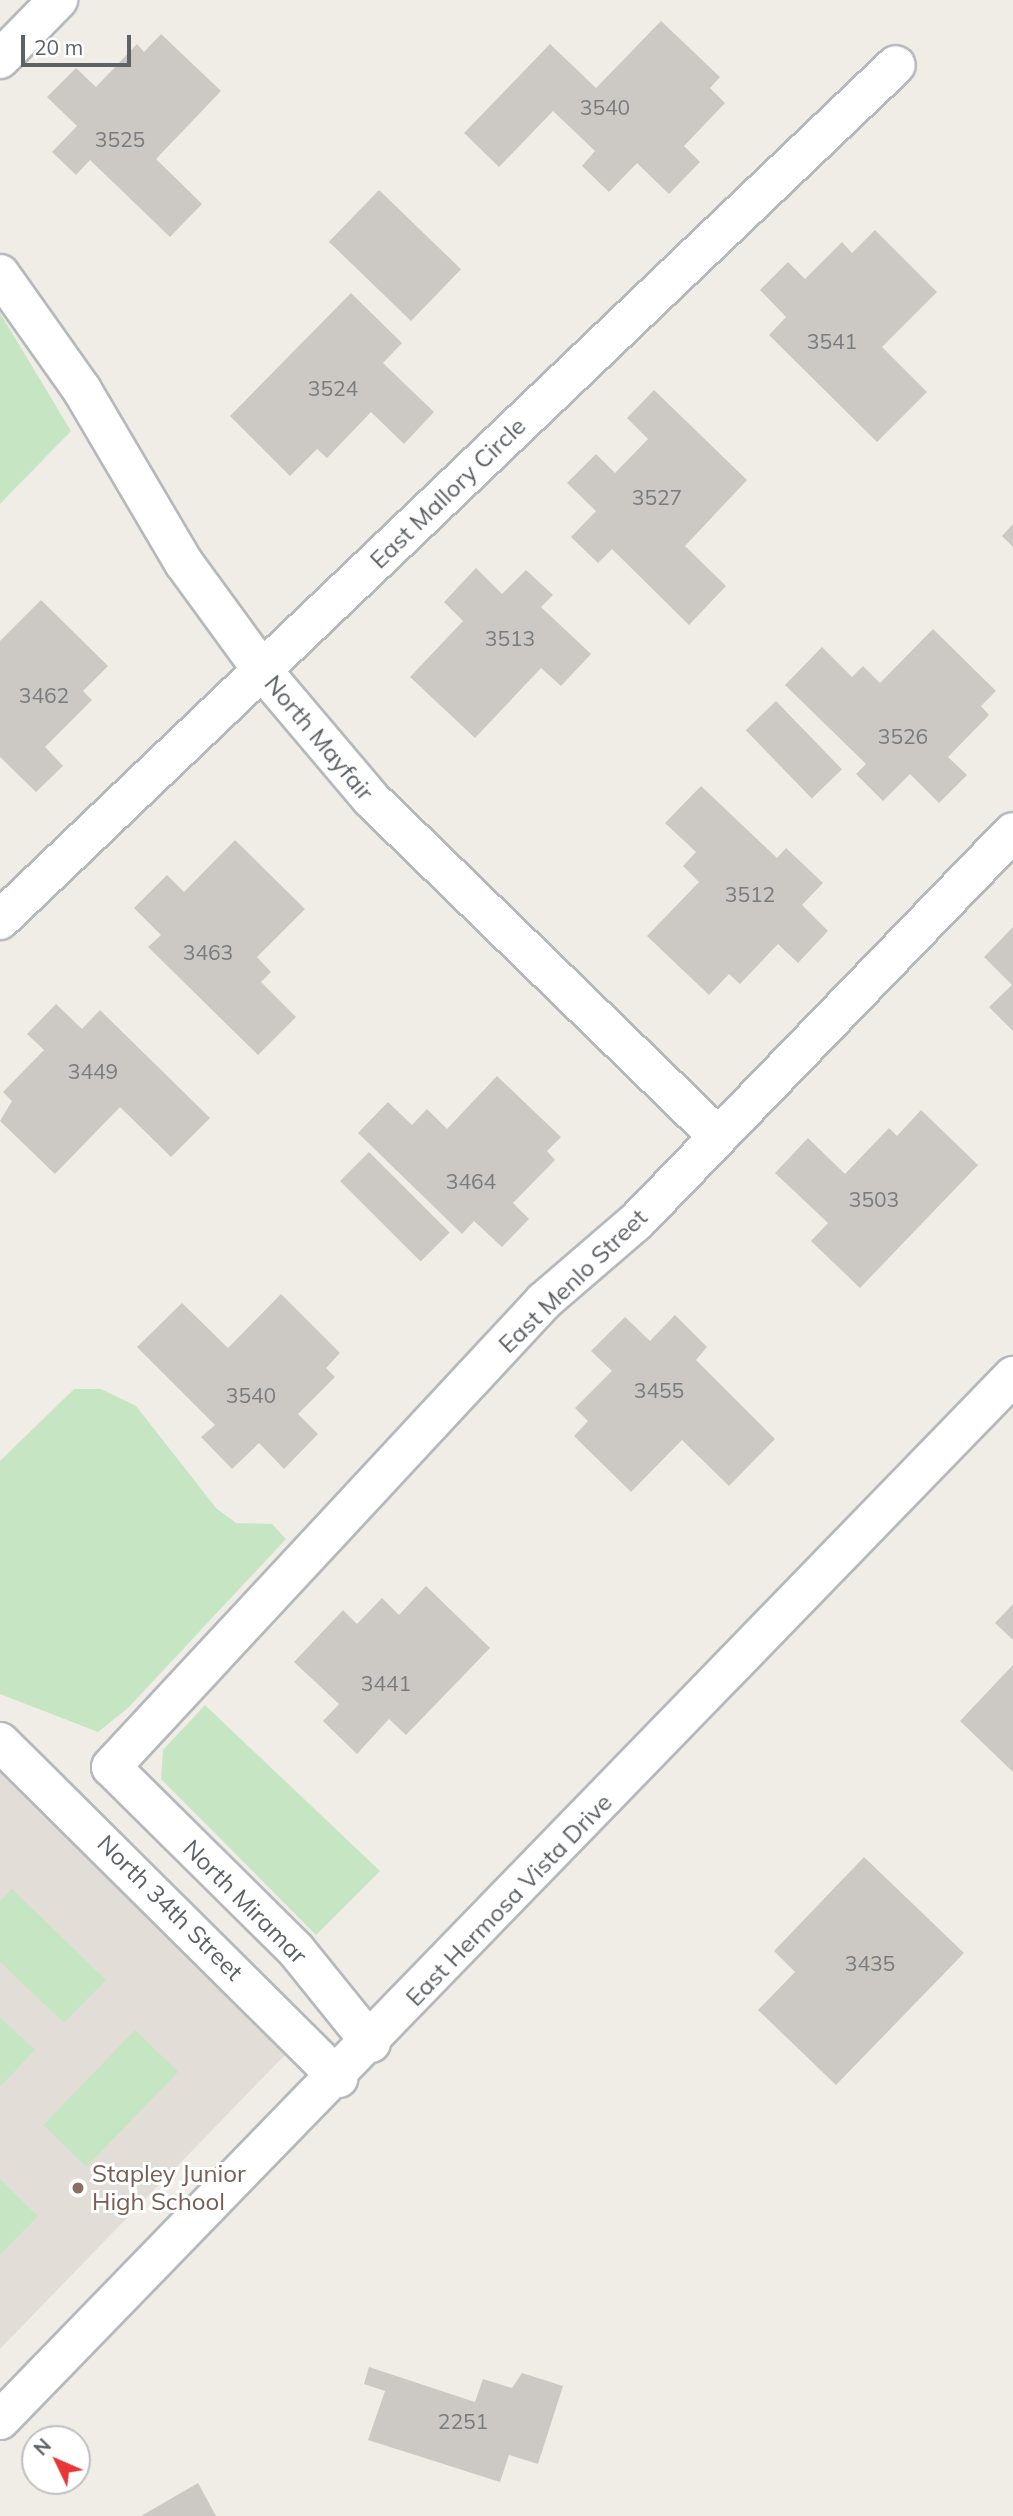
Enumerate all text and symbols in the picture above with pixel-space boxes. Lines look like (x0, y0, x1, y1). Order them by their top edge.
scale bar (24, 21, 135, 65)
text: 20 m (34, 34, 83, 60)
house number: 3540 (580, 94, 630, 120)
house number: 3525 (95, 126, 145, 152)
house number: 3541 (807, 328, 857, 354)
house number: 3524 (308, 375, 358, 401)
street label: East Mallory Circle (364, 412, 532, 574)
house number: 3527 (632, 484, 682, 510)
house number: 3513 (485, 625, 535, 651)
street label: North Mayfair (258, 670, 380, 806)
house number: 3462 (19, 682, 69, 708)
house number: 3526 (878, 723, 928, 749)
house number: 3512 (725, 881, 775, 907)
house number: 3463 (183, 939, 233, 965)
house number: 3449 (68, 1058, 118, 1084)
house number: 3464 (446, 1168, 496, 1194)
house number: 3503 (849, 1186, 899, 1212)
street label: East Menlo Street (493, 1203, 653, 1359)
house number: 3455 (634, 1377, 684, 1403)
house number: 3540 (226, 1382, 276, 1408)
house number: 3441 (361, 1670, 411, 1696)
street label: East Hermosa Vista Drive (400, 1788, 618, 2012)
street label: North 34th Street (91, 1829, 249, 1987)
street label: North Miramar (177, 1834, 313, 1970)
house number: 3435 (845, 1950, 895, 1976)
place label: Stapley Junior High School (92, 2160, 246, 2216)
marker: Stapley Junior High School (70, 2180, 86, 2196)
house number: 2251 (438, 2408, 488, 2434)
north arrow (21, 2425, 91, 2495)
text: N (29, 2433, 56, 2460)

